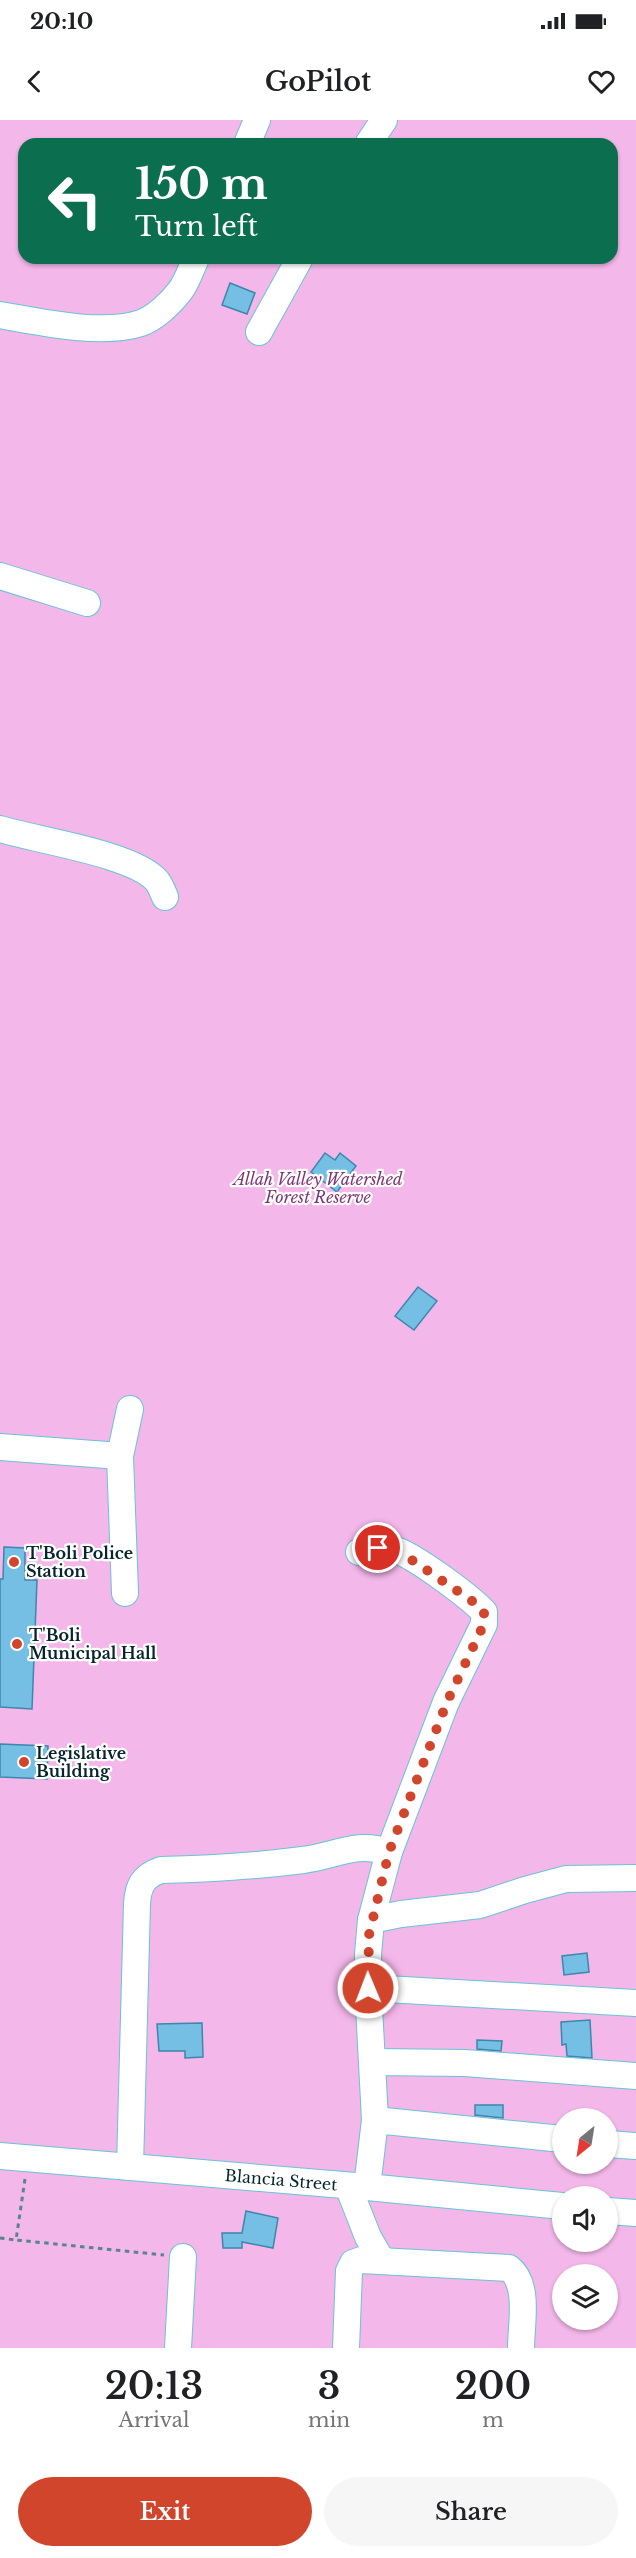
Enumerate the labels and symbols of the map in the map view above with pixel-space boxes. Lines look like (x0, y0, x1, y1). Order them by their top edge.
park label: Allah Valley Watershed Forest Reserve (231, 1169, 403, 1207)
pin (352, 1522, 403, 1573)
place label: T'Boli Police Station (26, 1543, 133, 1581)
marker: T'Boli Police Station (7, 1555, 21, 1569)
place label: T'Boli Municipal Hall (29, 1625, 157, 1663)
marker: T'Boli Municipal Hall (10, 1637, 24, 1651)
place label: Legislative Building (36, 1743, 126, 1781)
marker: Legislative Building (17, 1755, 31, 1769)
position arrow (336, 1956, 400, 2020)
north arrow (552, 2108, 618, 2174)
street label: Blancia Street (224, 2165, 338, 2194)

